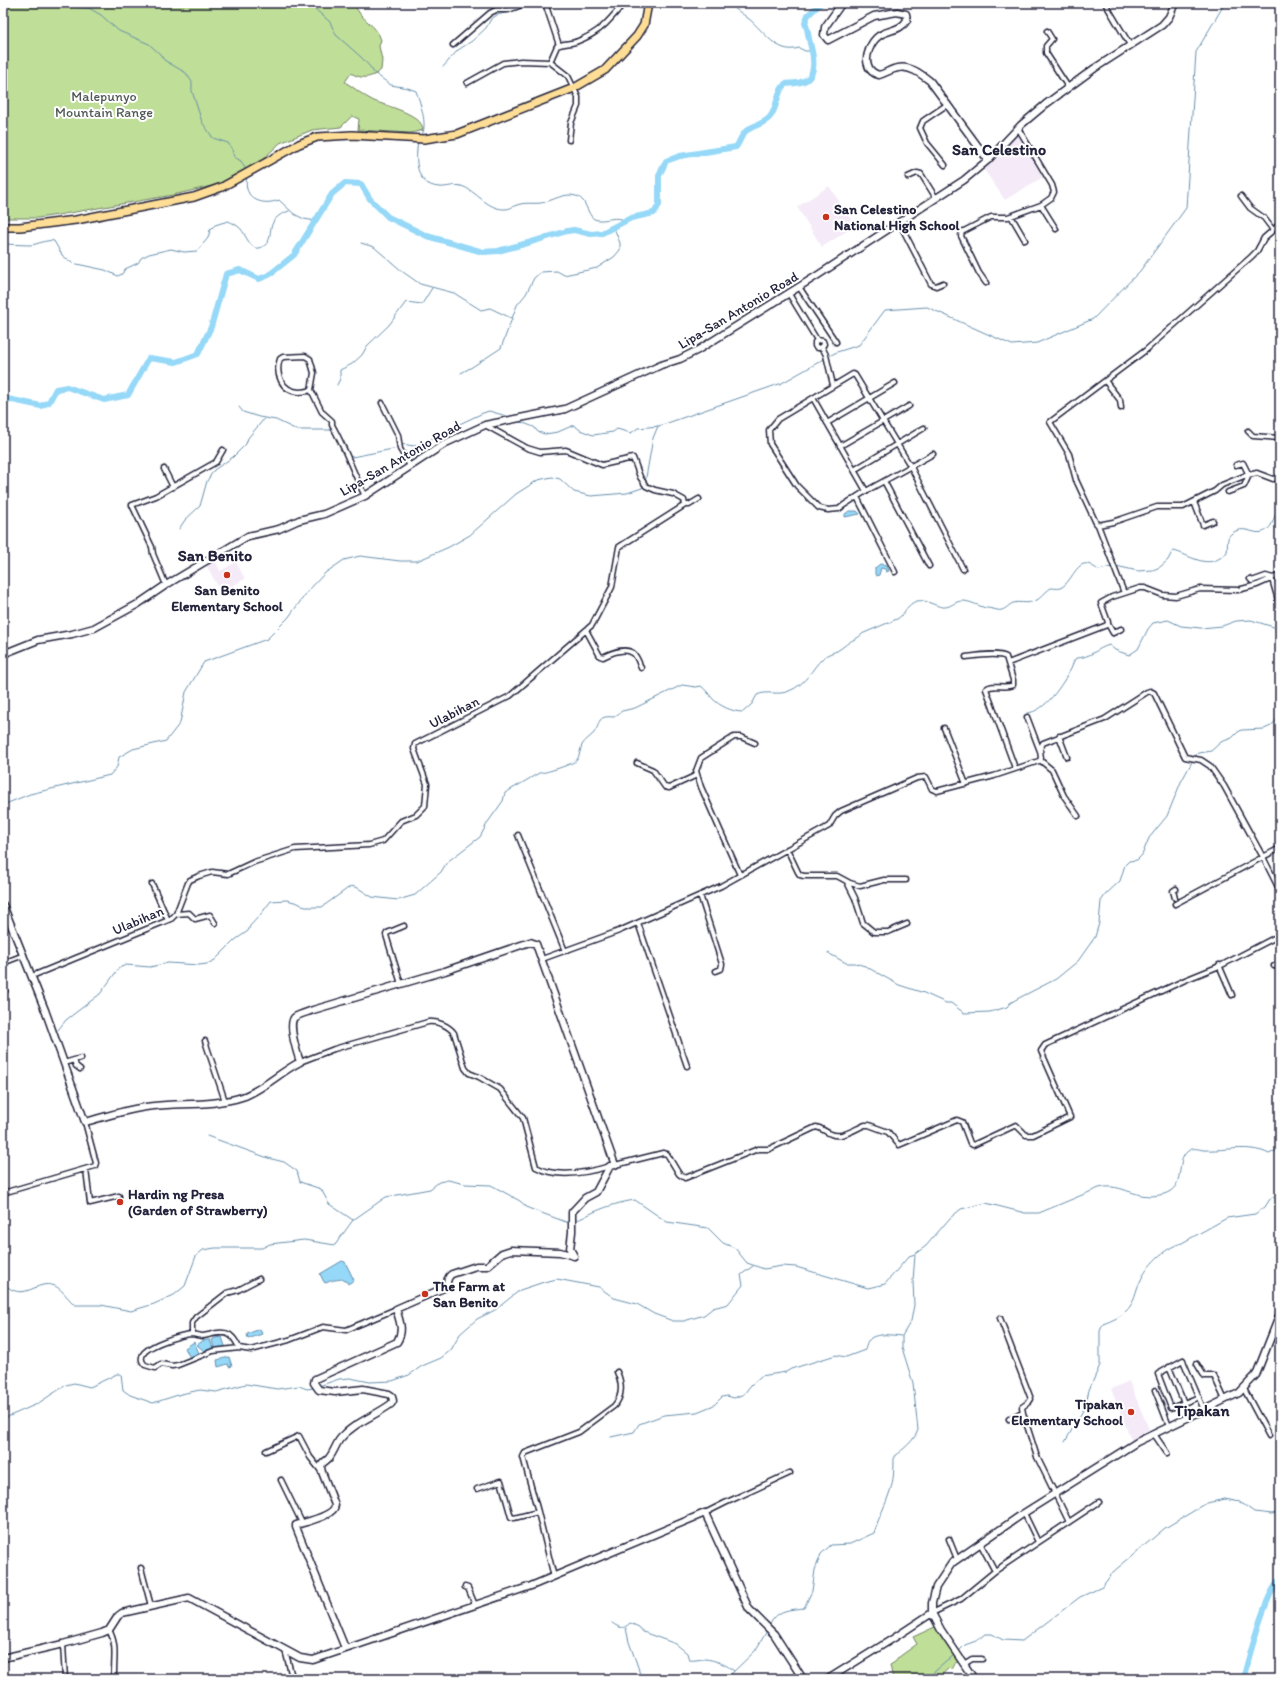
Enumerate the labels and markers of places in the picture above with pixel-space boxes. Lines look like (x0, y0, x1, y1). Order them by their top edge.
place label: San Celestino National High School (834, 201, 961, 234)
marker: San Celestino National High School (821, 212, 831, 222)
marker: San Benito Elementary School (222, 570, 232, 580)
place label: San Benito Elementary School (171, 582, 284, 615)
place label: Hardin ng Presa (Garden of Strawberry) (128, 1186, 268, 1219)
marker: Hardin ng Presa (Garden of Strawberry) (115, 1197, 125, 1207)
place label: The Farm at San Benito (432, 1278, 506, 1311)
marker: The Farm at San Benito (420, 1289, 430, 1299)
place label: Tipakan Elementary School (1011, 1396, 1124, 1429)
marker: Tipakan Elementary School (1126, 1407, 1136, 1417)

